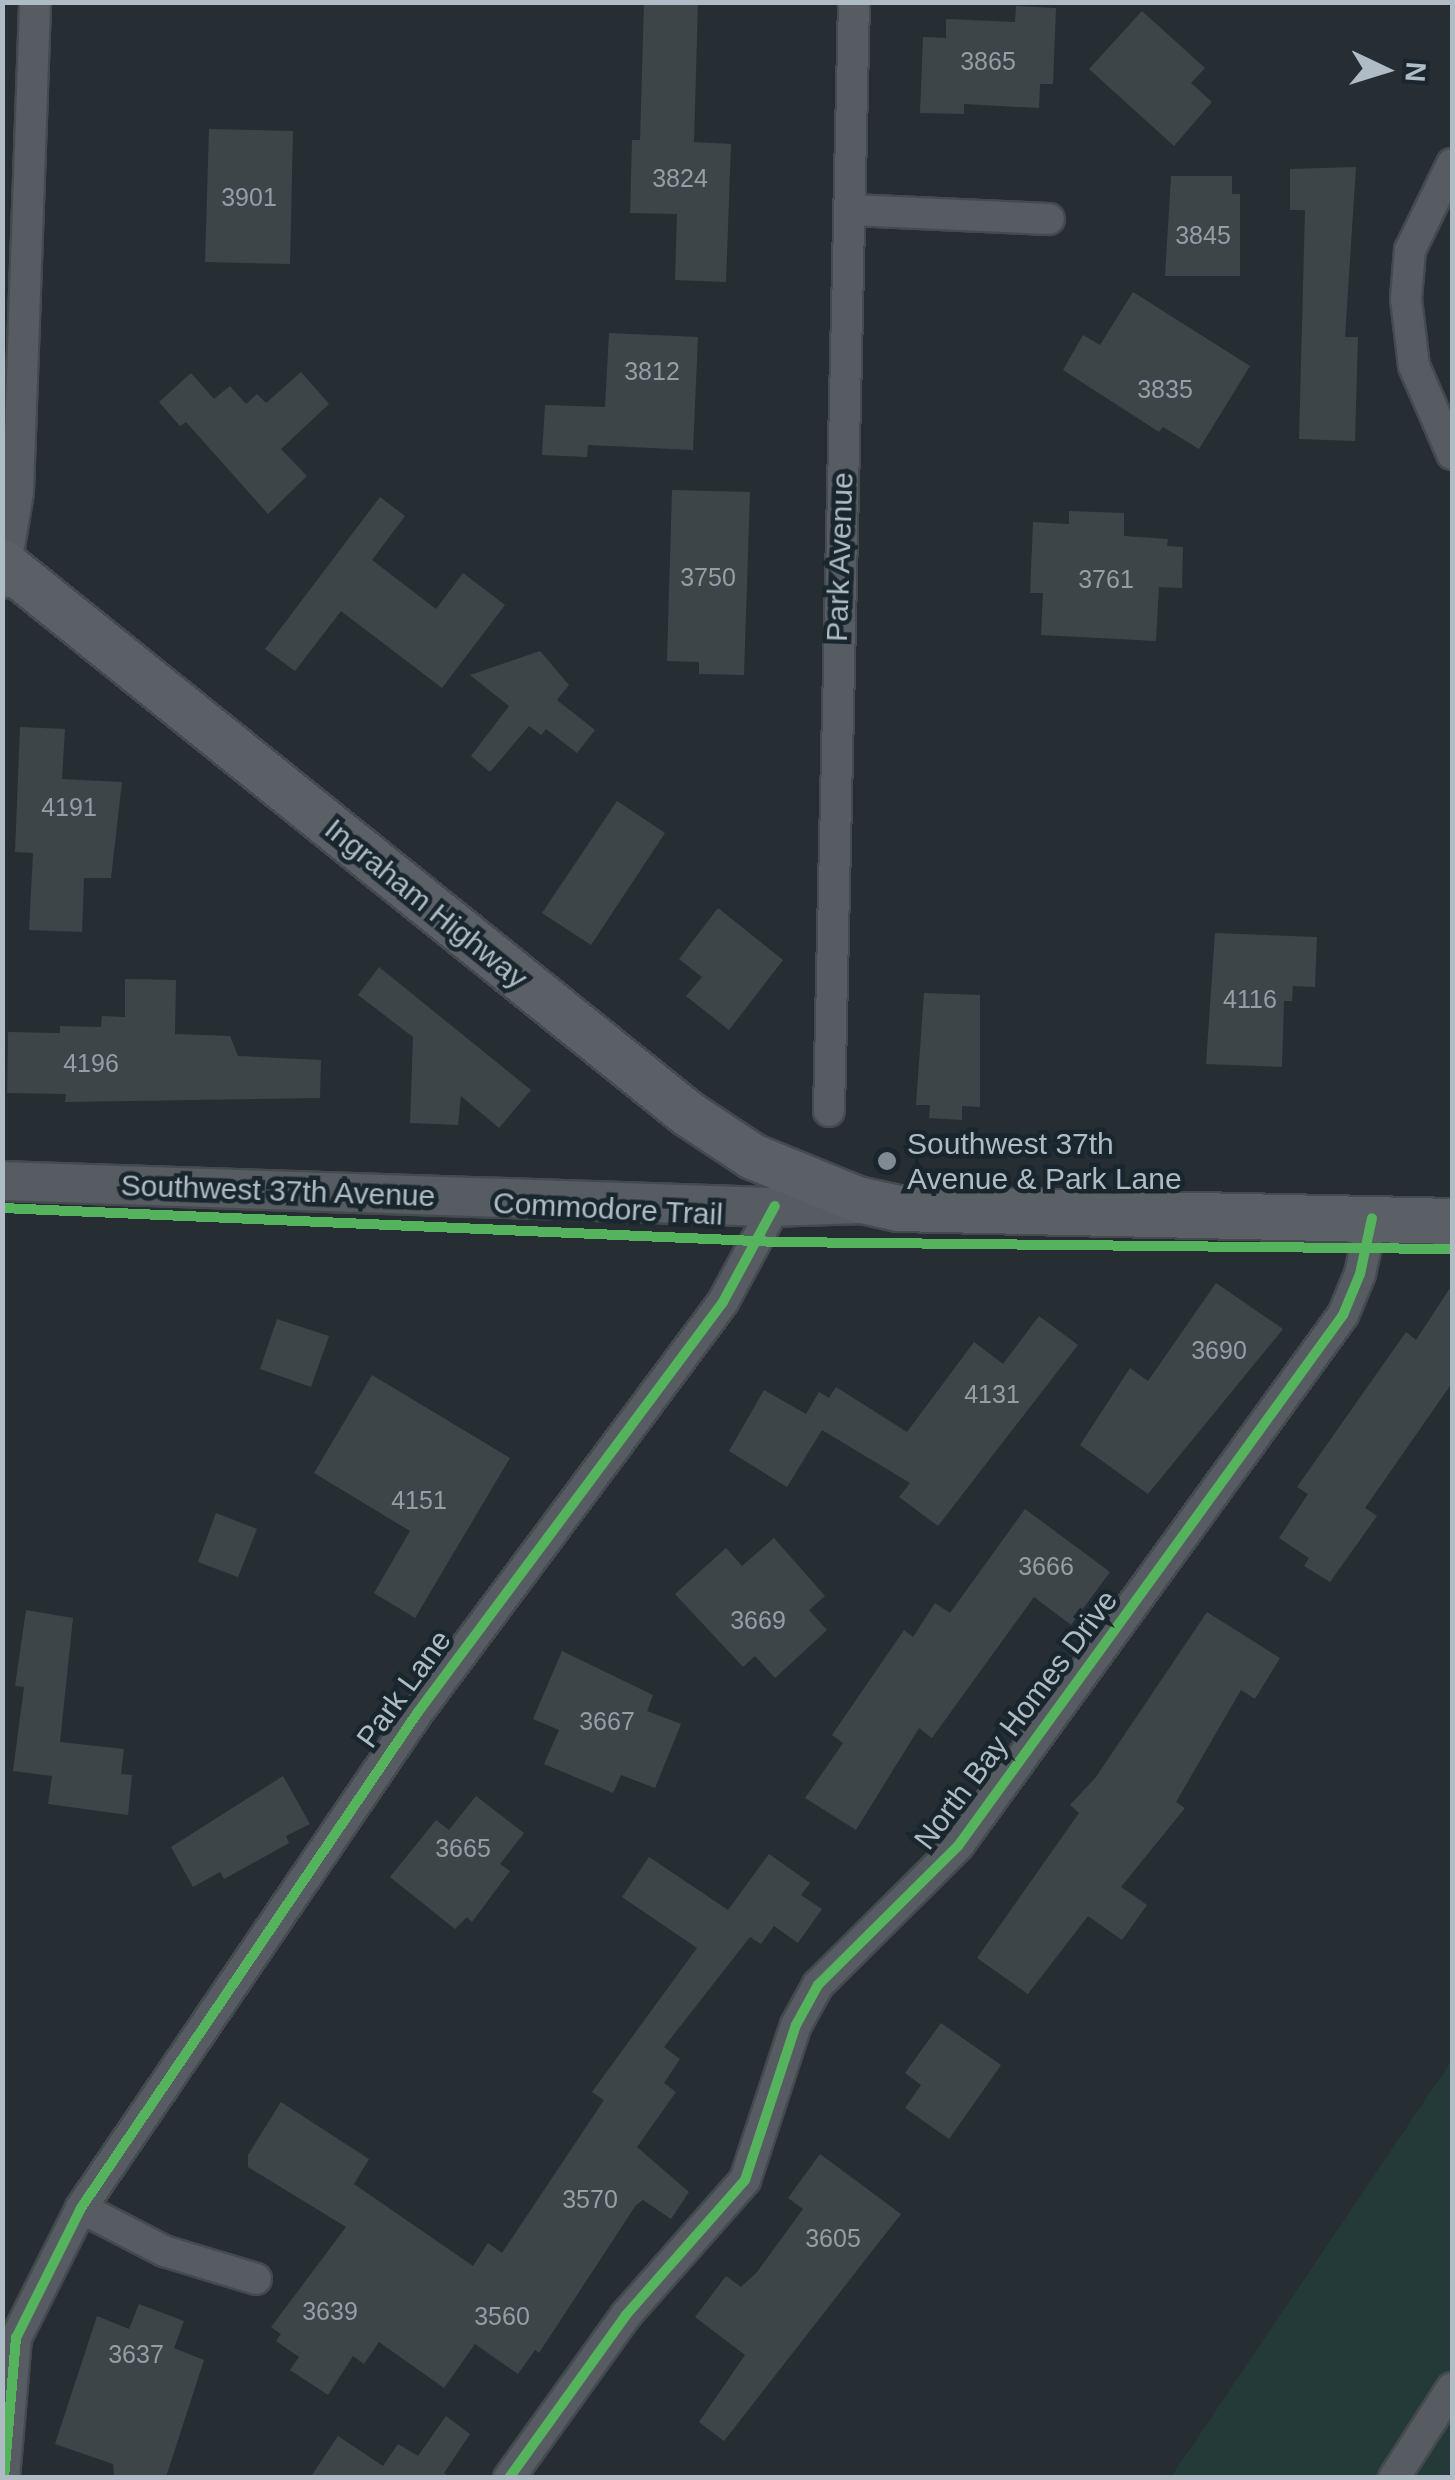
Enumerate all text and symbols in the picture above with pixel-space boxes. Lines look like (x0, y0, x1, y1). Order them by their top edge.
north arrow (1335, 20, 1435, 120)
house number: 3865 (960, 46, 1016, 76)
text: N (1399, 61, 1432, 83)
house number: 3824 (652, 163, 708, 193)
house number: 3901 (221, 182, 277, 212)
house number: 3845 (1175, 220, 1231, 250)
house number: 3812 (624, 356, 680, 386)
house number: 3835 (1137, 374, 1193, 404)
street label: Park Avenue (819, 471, 861, 643)
house number: 3750 (680, 562, 736, 592)
house number: 3761 (1078, 564, 1134, 594)
house number: 4191 (41, 792, 97, 822)
street label: Ingraham Highway (317, 811, 535, 997)
house number: 4116 (1223, 984, 1277, 1014)
house number: 4196 (63, 1048, 119, 1078)
place label: Southwest 37th Avenue & Park Lane (907, 1126, 1182, 1196)
marker: Southwest 37th Avenue & Park Lane (876, 1150, 898, 1172)
street label: Southwest 37th Avenue (119, 1167, 437, 1215)
street label: Commodore Trail (492, 1185, 724, 1233)
house number: 3690 (1191, 1335, 1247, 1365)
house number: 4131 (964, 1379, 1020, 1409)
house number: 4151 (391, 1485, 447, 1515)
house number: 3666 (1018, 1551, 1074, 1581)
street label: North Bay Homes Drive (907, 1583, 1125, 1857)
house number: 3669 (730, 1605, 786, 1635)
street label: Park Lane (349, 1623, 459, 1755)
house number: 3667 (579, 1706, 635, 1736)
house number: 3665 (435, 1833, 491, 1863)
house number: 3570 (562, 2184, 618, 2214)
house number: 3605 (805, 2223, 861, 2253)
house number: 3639 (302, 2296, 358, 2326)
house number: 3560 (474, 2301, 530, 2331)
house number: 3637 (108, 2339, 164, 2369)

